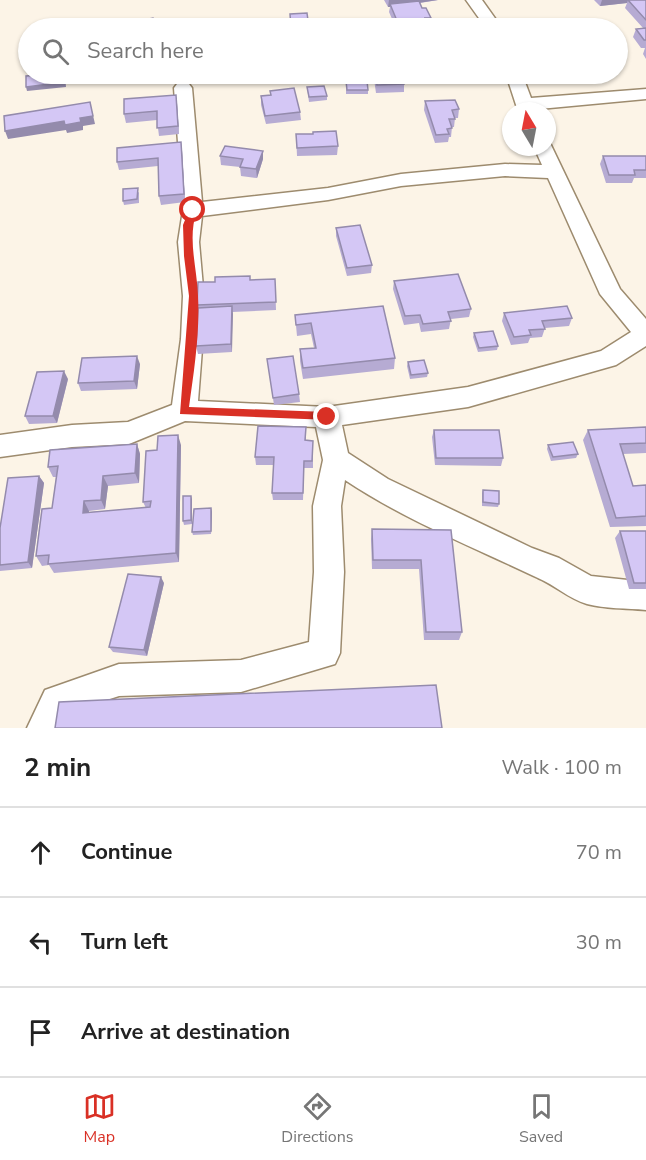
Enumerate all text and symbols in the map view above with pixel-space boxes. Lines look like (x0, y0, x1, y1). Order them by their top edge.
search box (18, 18, 628, 84)
icon: search (39, 35, 72, 68)
text: Search here (87, 36, 204, 66)
north arrow (502, 102, 556, 156)
route start (179, 196, 205, 222)
route end (313, 403, 339, 429)
text: 2 min (24, 750, 91, 785)
text: Walk · 100 m (502, 754, 622, 781)
icon: ahead (24, 836, 57, 869)
text: Continue (81, 837, 172, 867)
text: 70 m (576, 839, 622, 866)
icon: left (24, 926, 57, 959)
text: Turn left (81, 927, 168, 957)
text: 30 m (576, 929, 622, 956)
icon: arrive (24, 1016, 57, 1049)
text: Arrive at destination (81, 1017, 290, 1047)
tab: Map (83, 1090, 116, 1148)
tab: Directions (281, 1090, 353, 1148)
tab: Saved (519, 1090, 563, 1148)

